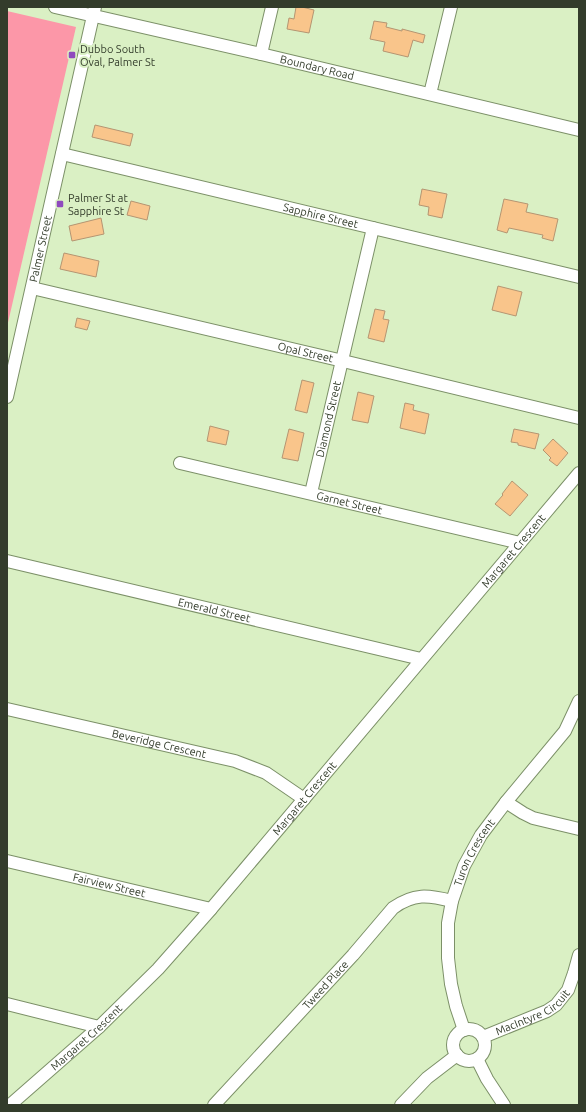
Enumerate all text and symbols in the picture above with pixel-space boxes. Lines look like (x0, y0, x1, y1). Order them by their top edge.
place label: Dubbo South Oval, Palmer St (80, 43, 156, 68)
marker: Dubbo South Oval, Palmer St (67, 50, 77, 60)
street label: Boundary Road (279, 53, 355, 82)
place label: Palmer St at Sapphire St (68, 192, 129, 217)
marker: Palmer St at Sapphire St (55, 199, 65, 209)
street label: Sapphire Street (282, 201, 360, 230)
street label: Palmer Street (27, 214, 54, 283)
street label: Opal Street (277, 340, 335, 365)
street label: Diamond Street (314, 379, 343, 458)
street label: Garnet Street (315, 489, 384, 517)
street label: Margaret Crescent (479, 511, 548, 590)
street label: Emerald Street (177, 596, 252, 625)
street label: Beveridge Crescent (111, 727, 208, 760)
street label: Margaret Crescent (270, 759, 339, 837)
street label: Turon Crescent (452, 816, 498, 888)
street label: Fairview Street (72, 871, 147, 900)
street label: Tweed Place (300, 958, 351, 1011)
street label: MacIntyre Circuit (494, 987, 572, 1037)
street label: Margaret Crescent (48, 1001, 125, 1073)

